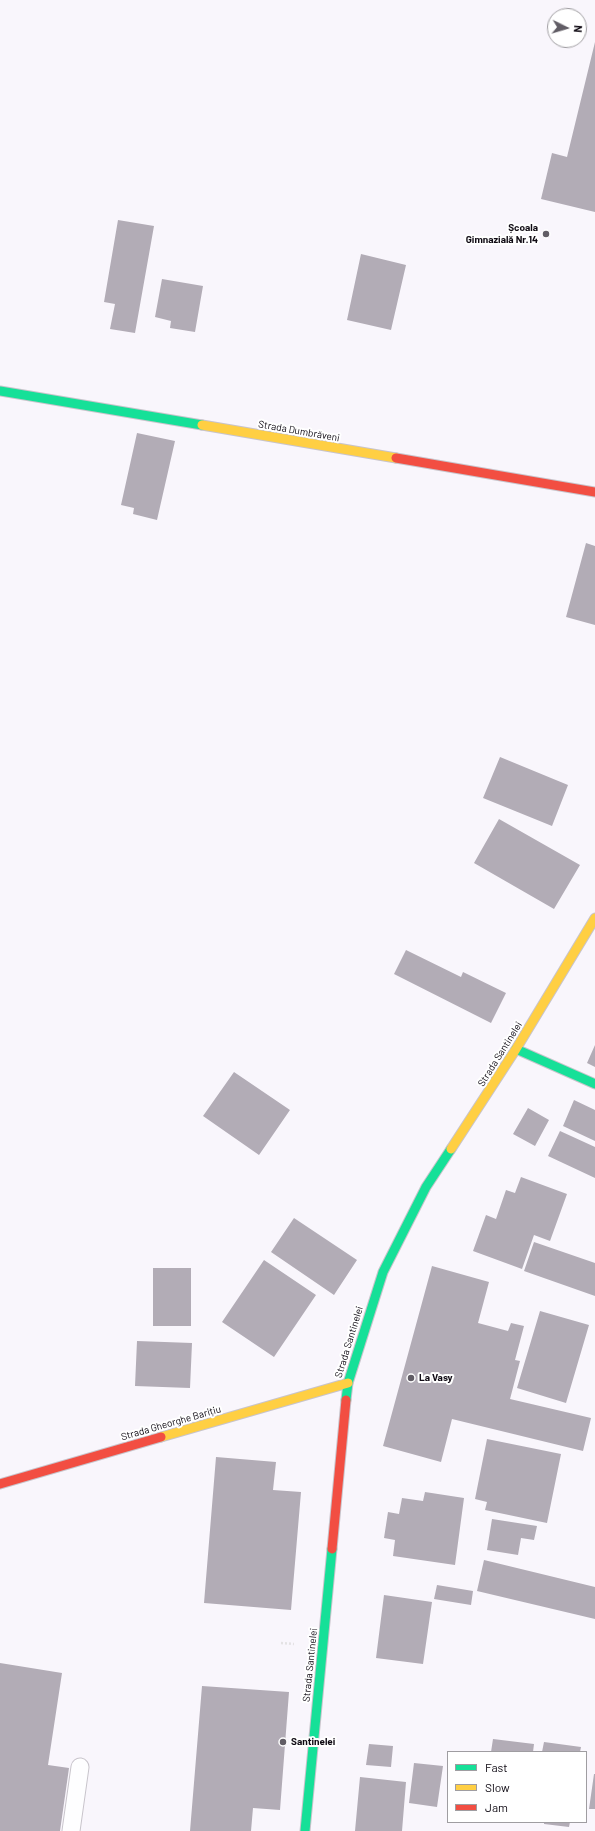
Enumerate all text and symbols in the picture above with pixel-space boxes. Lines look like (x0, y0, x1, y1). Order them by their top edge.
north arrow (547, 8, 587, 48)
text: N (572, 25, 585, 33)
place label: Școala Gimnazială Nr.14 (466, 222, 538, 246)
marker: Școala Gimnazială Nr.14 (541, 229, 551, 239)
street label: Strada Dumbrăveni (257, 418, 341, 444)
street label: Strada Santinelei (475, 1019, 525, 1089)
street label: Strada Santinelei (332, 1305, 366, 1379)
place label: La Vasy (419, 1372, 453, 1384)
marker: La Vasy (406, 1373, 416, 1383)
street label: Strada Gheorghe Barițiu (120, 1403, 222, 1443)
street label: Strada Santinelei (300, 1628, 320, 1702)
place label: Santinelei (291, 1736, 335, 1748)
marker: Santinelei (278, 1737, 288, 1747)
legend (447, 1751, 587, 1823)
text: Fast (485, 1760, 508, 1774)
text: Slow (485, 1780, 510, 1794)
text: Jam (485, 1800, 508, 1814)

